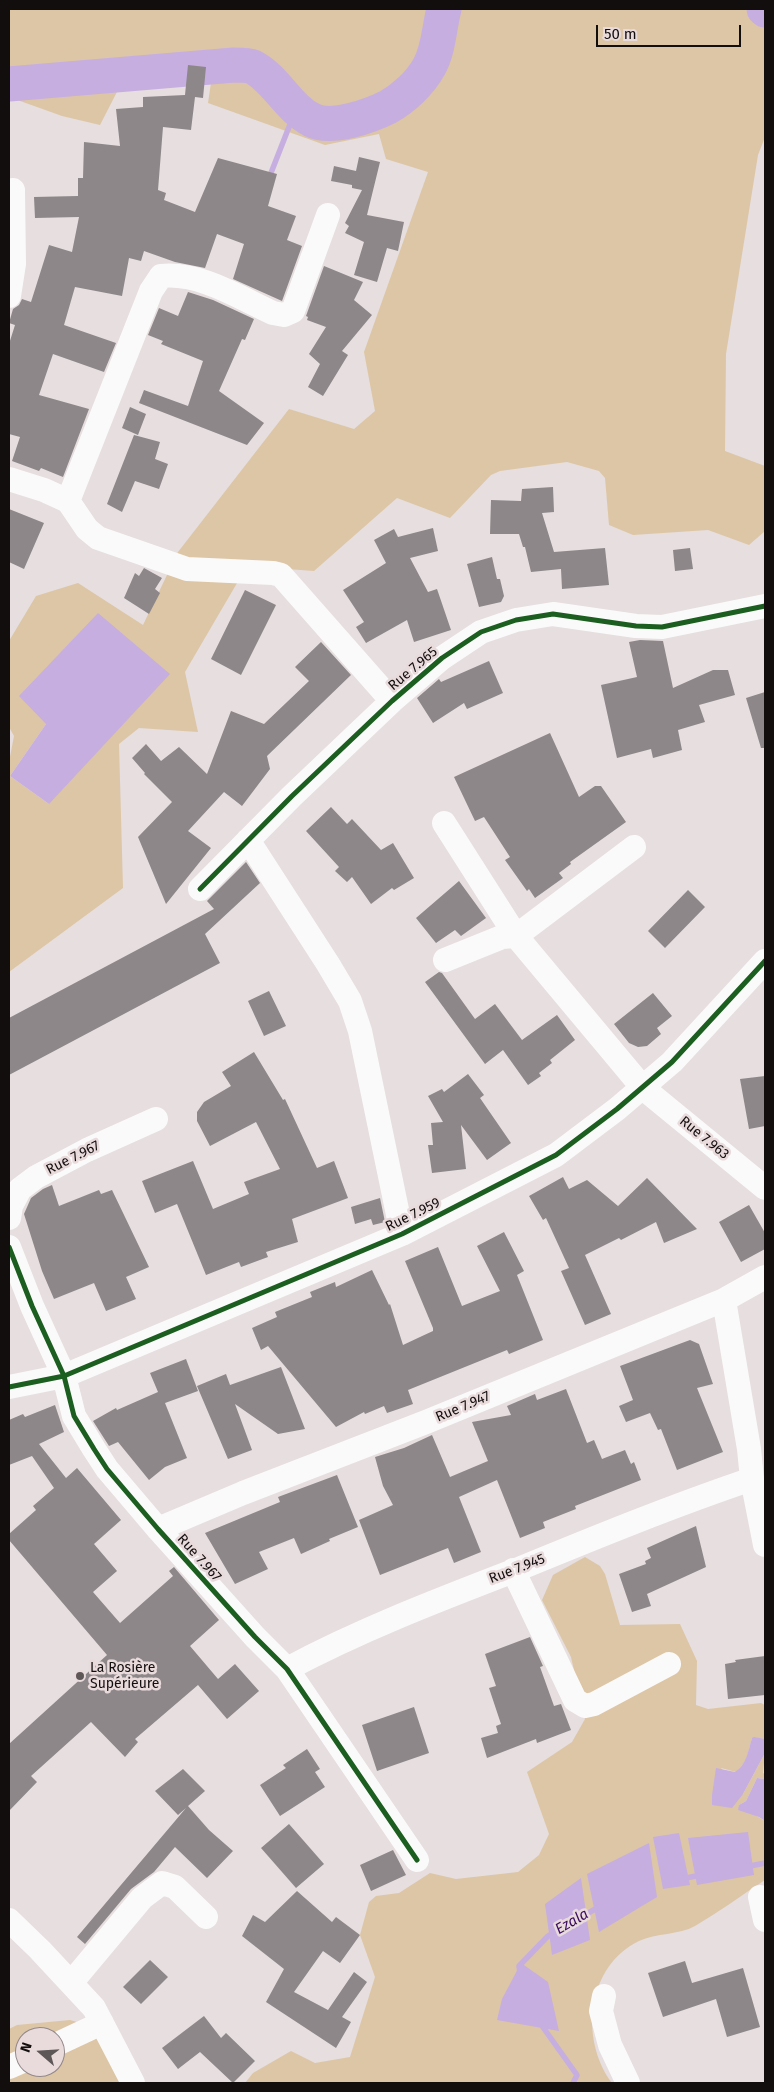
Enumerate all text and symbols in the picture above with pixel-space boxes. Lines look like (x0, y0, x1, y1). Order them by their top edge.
scale bar (599, 15, 744, 47)
text: 50 m (604, 25, 637, 43)
street label: Rue 7.965 (385, 644, 441, 694)
street label: Rue 7.963 (676, 1113, 732, 1163)
street label: Rue 7.967 (43, 1137, 103, 1179)
street label: Rue 7.959 (383, 1195, 443, 1235)
street label: Rue 7.947 (433, 1388, 493, 1426)
street label: Rue 7.967 (173, 1531, 225, 1585)
street label: Rue 7.945 (487, 1551, 547, 1587)
place label: La Rosière Supérieure (90, 1660, 159, 1692)
marker: La Rosière Supérieure (74, 1670, 86, 1682)
water label: Ezala (552, 1905, 592, 1939)
north arrow (15, 2027, 65, 2077)
text: N (17, 2040, 36, 2054)

